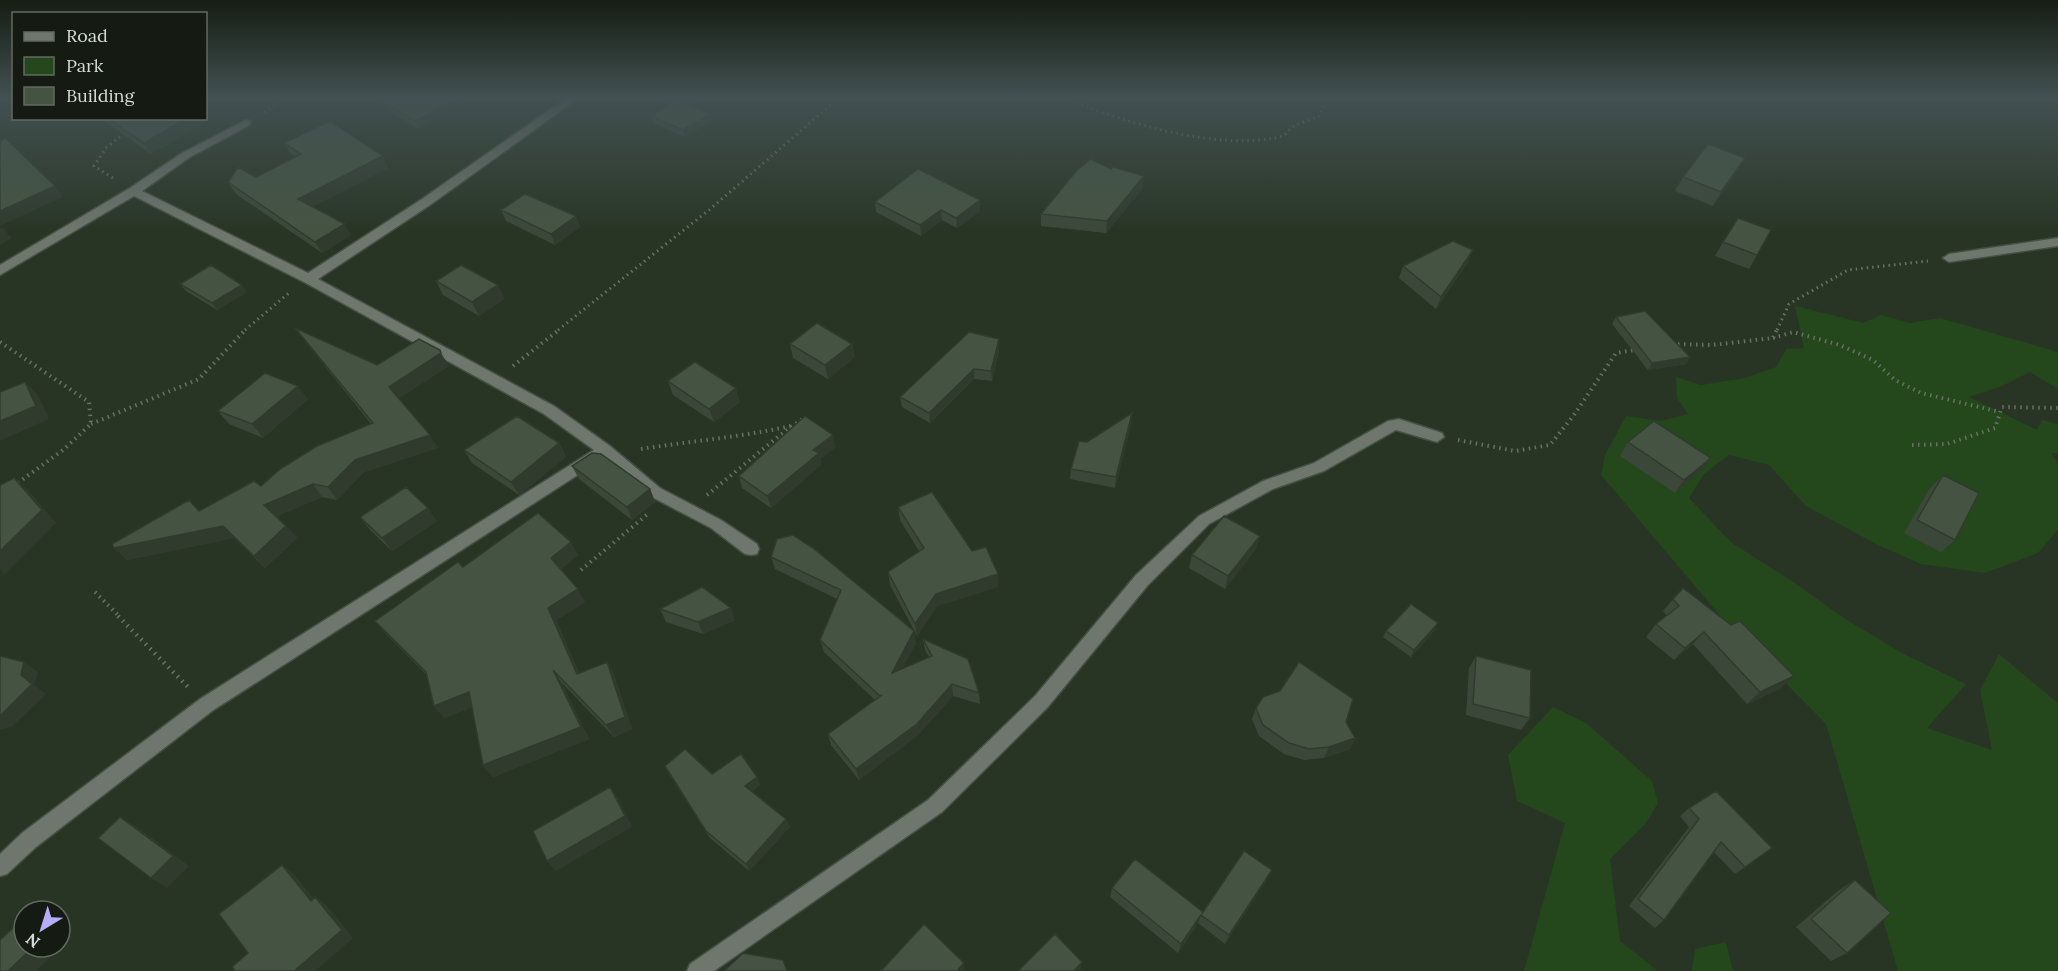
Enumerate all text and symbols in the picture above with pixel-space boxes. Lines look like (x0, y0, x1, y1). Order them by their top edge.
legend (12, 12, 207, 120)
text: Road (66, 24, 108, 47)
text: Park (66, 54, 104, 77)
text: Building (66, 84, 136, 107)
north arrow (12, 899, 72, 959)
text: N (22, 929, 44, 953)

